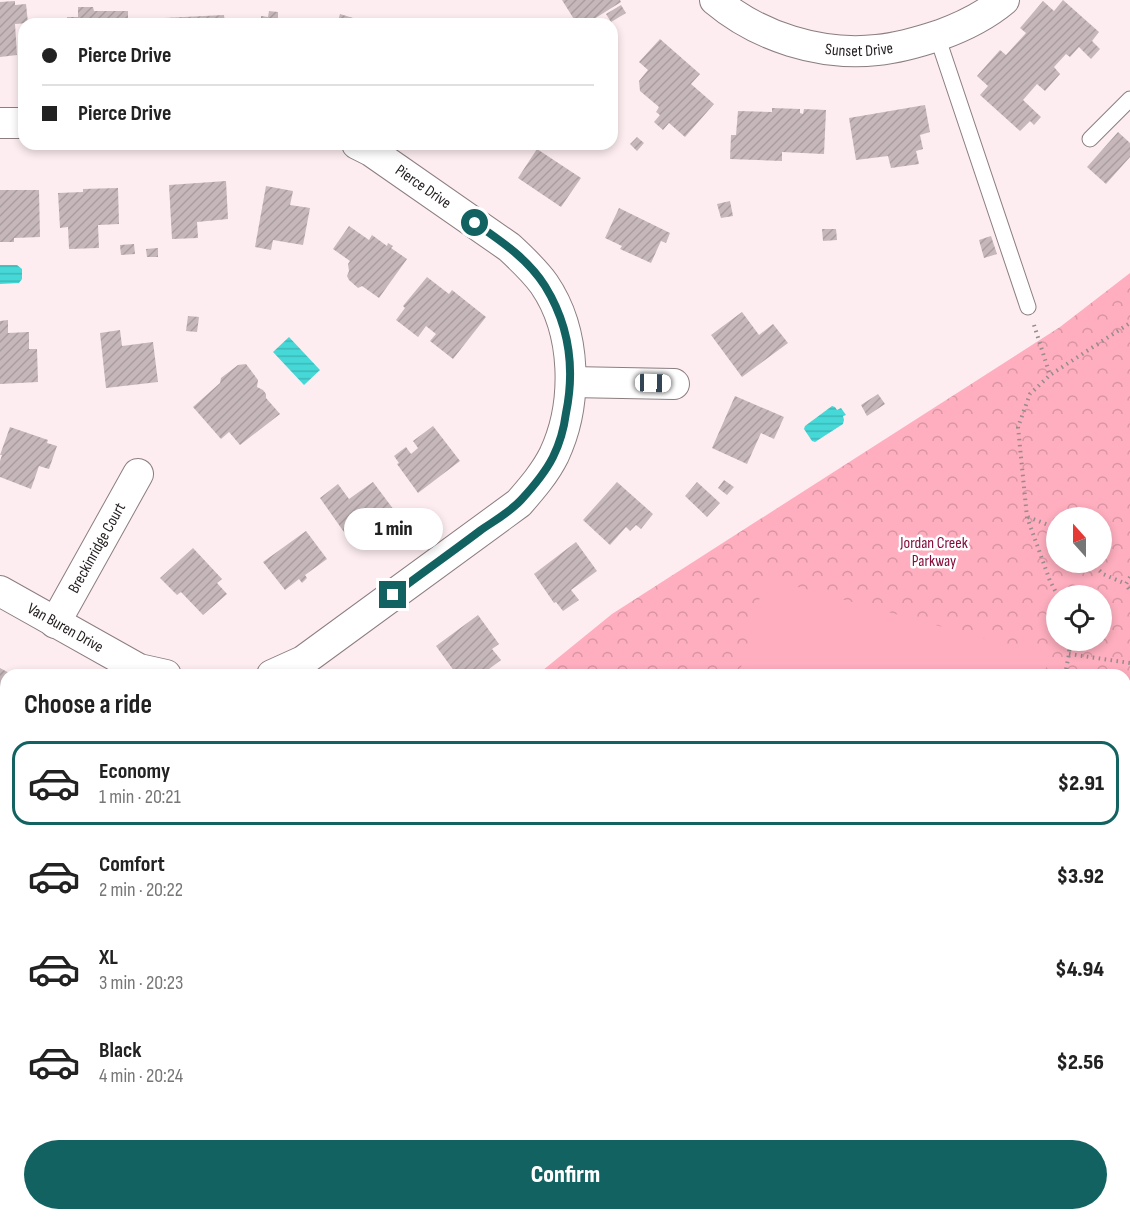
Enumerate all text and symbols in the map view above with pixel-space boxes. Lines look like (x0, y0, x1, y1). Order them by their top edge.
street label: Sunset Drive (824, 38, 894, 61)
text: Pierce Drive (78, 42, 172, 69)
text: Pierce Drive (78, 100, 172, 127)
street label: Pierce Drive (391, 161, 455, 213)
route start (461, 209, 488, 236)
car (635, 374, 671, 392)
street label: Breckinridge Court (64, 499, 130, 596)
north arrow (1046, 507, 1112, 573)
map controls (1046, 507, 1112, 651)
callout: 1 min (344, 508, 442, 550)
text: 1 min (374, 517, 413, 541)
park label: Jordan Creek Parkway (899, 534, 968, 571)
route end (379, 581, 406, 608)
button: locate (1046, 585, 1112, 651)
street label: Van Buren Drive (24, 599, 107, 657)
text: Choose a ride (24, 689, 152, 721)
icon: car (27, 756, 81, 810)
text: Economy (99, 758, 170, 785)
text: $2.91 (1058, 770, 1104, 797)
text: 1 min · 20:21 (99, 785, 181, 809)
icon: car (27, 849, 81, 903)
text: Comfort (99, 851, 165, 878)
text: $3.92 (1057, 863, 1104, 890)
text: 2 min · 20:22 (99, 878, 183, 902)
icon: car (27, 942, 81, 996)
text: XL (99, 944, 118, 971)
text: $4.94 (1055, 956, 1104, 983)
text: 3 min · 20:23 (99, 971, 183, 995)
icon: car (27, 1035, 81, 1089)
text: Black (99, 1037, 141, 1064)
text: $2.56 (1057, 1049, 1104, 1076)
text: 4 min · 20:24 (99, 1064, 183, 1088)
button: Confirm (24, 1140, 1107, 1209)

